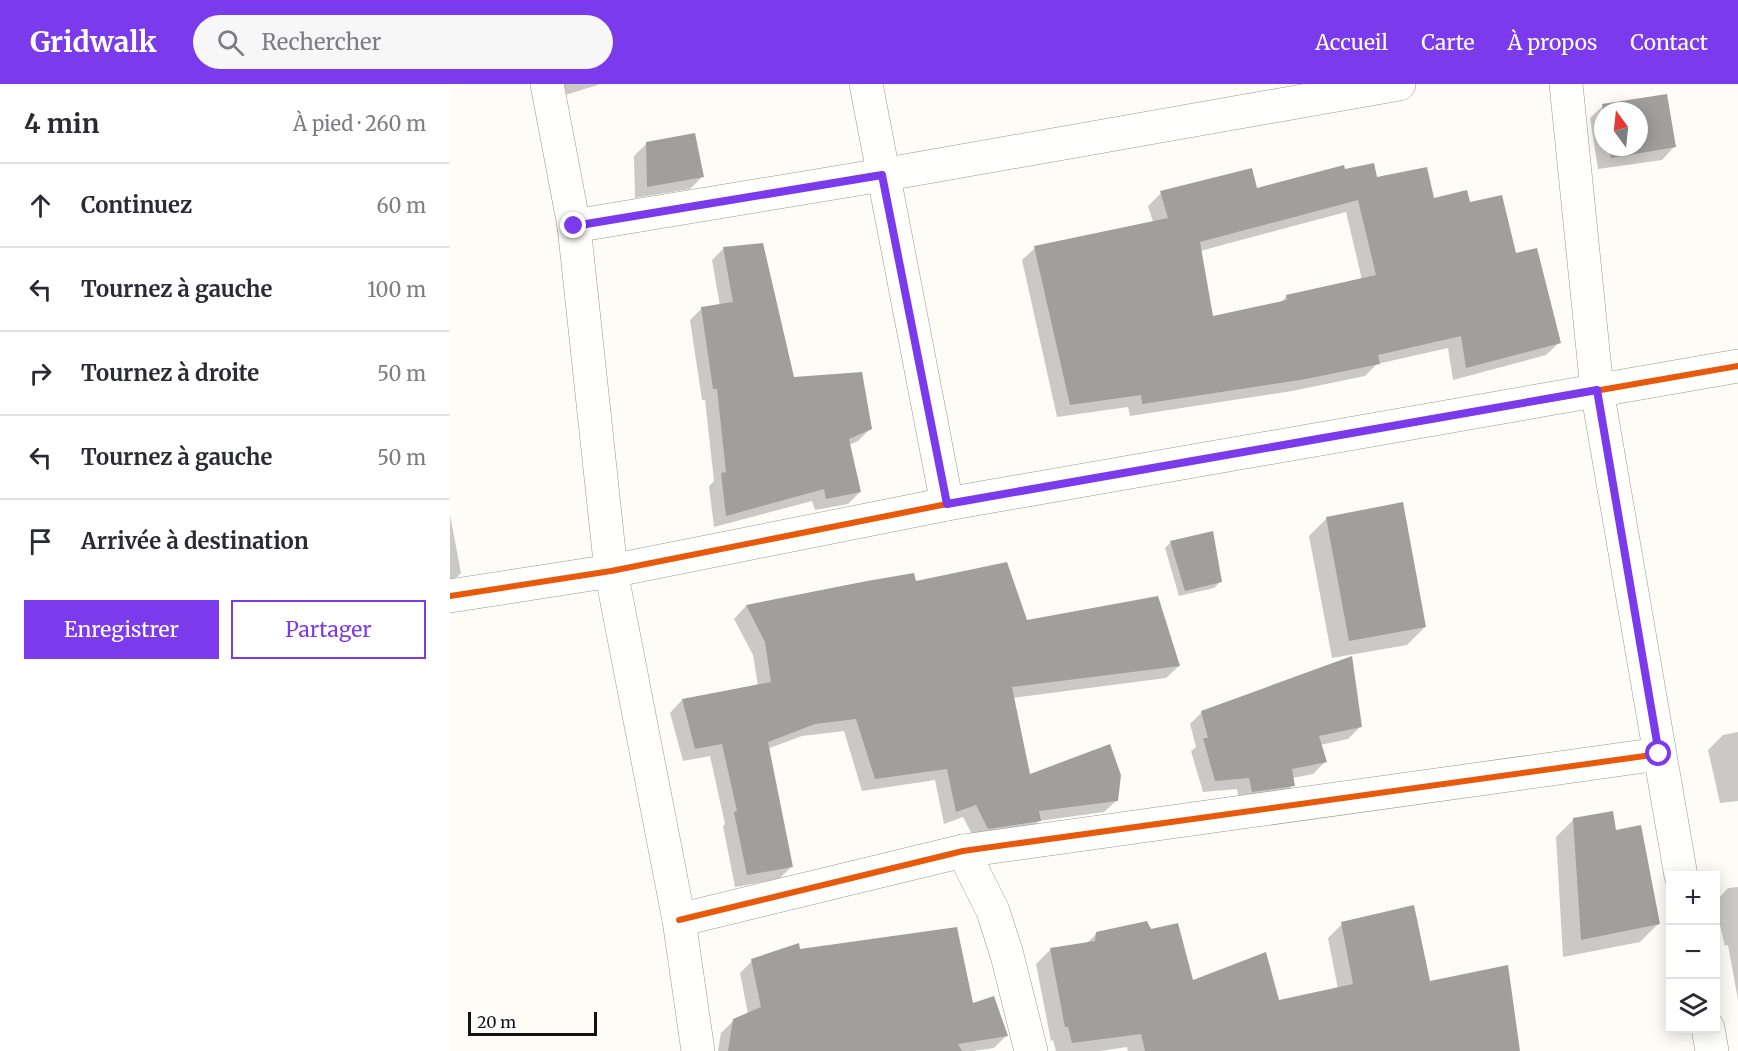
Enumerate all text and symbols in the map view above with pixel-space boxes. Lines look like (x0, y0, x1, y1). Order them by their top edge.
search box (193, 15, 613, 69)
text: Gridwalk (30, 24, 157, 60)
icon: search (214, 26, 247, 59)
text: Rechercher (262, 28, 381, 56)
text: Accueil (1315, 29, 1388, 56)
text: Carte (1421, 29, 1475, 56)
text: À propos (1508, 29, 1597, 56)
text: Contact (1630, 29, 1708, 56)
north arrow (1594, 102, 1648, 156)
text: 4 min (24, 107, 99, 140)
text: À pied · 260 m (293, 111, 426, 136)
icon: ahead (24, 189, 57, 222)
text: Continuez (81, 191, 192, 219)
text: 60 m (376, 193, 426, 218)
route end (560, 212, 586, 238)
icon: left (24, 273, 57, 306)
text: Tournez à gauche (81, 275, 272, 303)
text: 100 m (367, 277, 426, 302)
icon: right (24, 357, 57, 390)
text: Tournez à droite (81, 359, 259, 387)
text: 50 m (377, 361, 426, 386)
icon: left (24, 441, 57, 474)
text: Tournez à gauche (81, 443, 272, 471)
text: 50 m (377, 445, 426, 470)
icon: arrive (24, 525, 57, 558)
text: Arrivée à destination (81, 527, 309, 555)
button: Enregistrer (24, 600, 219, 659)
button: Partager (231, 600, 426, 659)
route start (1645, 740, 1671, 766)
map controls (1666, 871, 1720, 1033)
button: + (1666, 871, 1720, 925)
button: − (1666, 925, 1720, 979)
button: layers (1666, 979, 1720, 1033)
scale bar (468, 1009, 597, 1036)
text: 20 m (477, 1012, 516, 1032)

